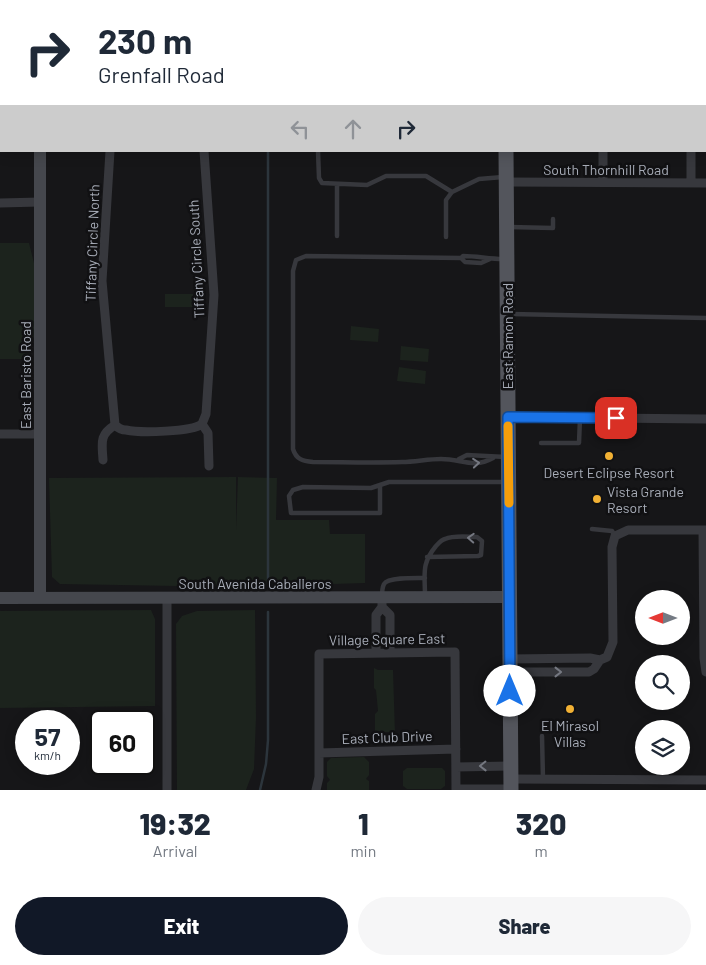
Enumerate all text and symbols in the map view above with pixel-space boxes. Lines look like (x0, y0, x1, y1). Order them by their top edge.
text: 230 m (98, 19, 192, 61)
icon: right (15, 20, 80, 85)
text: Grenfall Road (98, 61, 225, 87)
icon: left (286, 115, 314, 143)
icon: ahead (339, 115, 367, 143)
icon: right (392, 115, 420, 143)
street label: South Thornhill Road (543, 161, 669, 178)
street label: Tiffany Circle North (81, 184, 103, 302)
street label: Tiffany Circle South (184, 199, 208, 319)
street label: East Ramon Road (499, 283, 516, 389)
street label: East Baristo Road (17, 321, 34, 429)
pin (595, 397, 637, 439)
icon: arrive (602, 404, 630, 432)
marker: Desert Eclipse Resort (603, 450, 615, 462)
one-way arrow (473, 458, 481, 469)
place label: Desert Eclipse Resort (543, 464, 675, 481)
place label: Vista Grande Resort (607, 483, 684, 516)
marker: Vista Grande Resort (591, 493, 603, 505)
one-way arrow (467, 532, 475, 543)
street label: South Avenida Caballeros (178, 575, 332, 592)
north arrow (635, 590, 690, 645)
map controls (635, 590, 690, 775)
street label: Village Square East (329, 629, 445, 649)
button: search (635, 655, 690, 710)
position arrow (483, 664, 535, 716)
one-way arrow (554, 667, 562, 677)
marker: El Mirasol Villas (564, 703, 576, 715)
speed limit sign: 60 (90, 710, 155, 775)
place label: El Mirasol Villas (541, 717, 599, 750)
button: layers (635, 720, 690, 775)
text: 57 (35, 721, 60, 751)
street label: East Club Drive (341, 727, 433, 747)
text: km/h (34, 748, 61, 762)
one-way arrow (479, 761, 487, 771)
text: 19:32 (140, 805, 211, 841)
text: 1 (358, 805, 369, 841)
text: 320 (516, 805, 566, 841)
text: Arrival (153, 841, 198, 860)
text: min (350, 841, 376, 860)
text: m (535, 841, 548, 860)
button: Exit (15, 897, 348, 955)
button: Share (358, 897, 691, 955)

